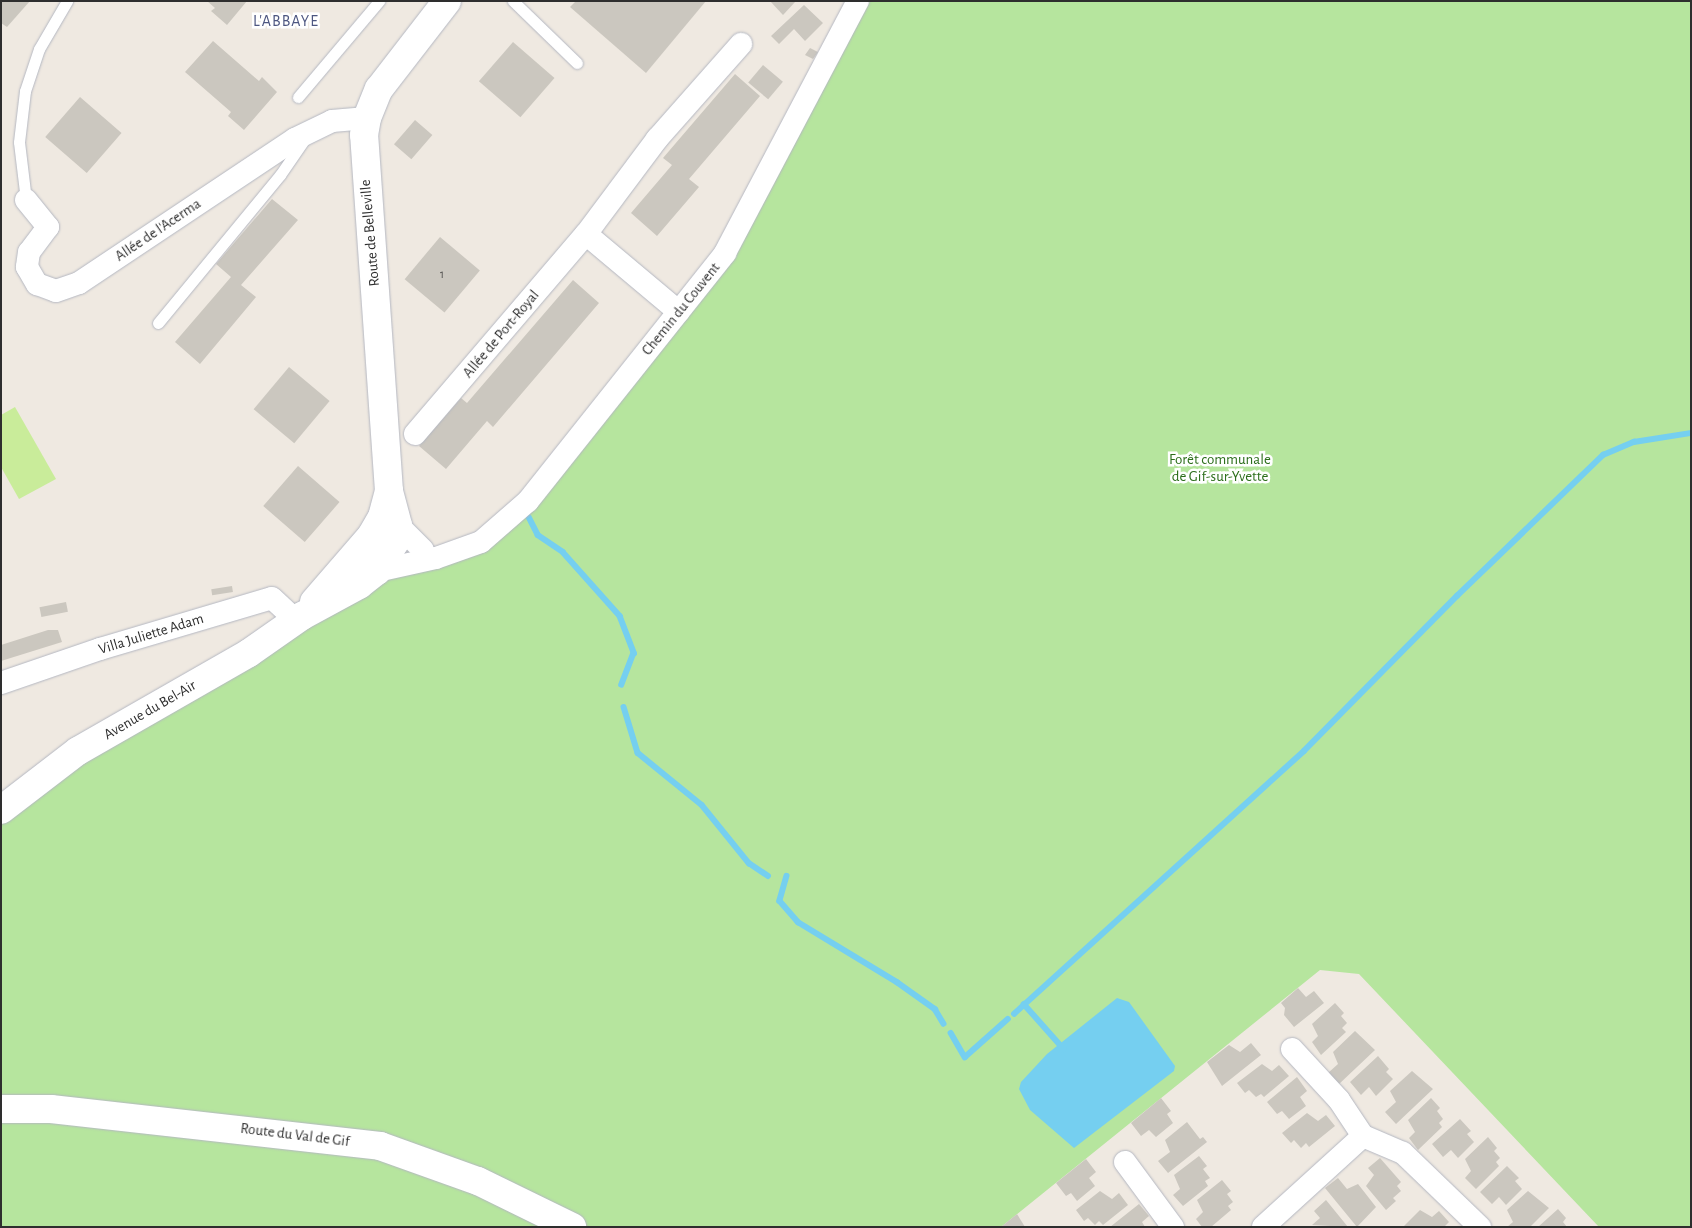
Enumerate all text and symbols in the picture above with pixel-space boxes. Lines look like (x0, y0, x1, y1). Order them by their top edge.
district label: L'ABBAYE (252, 11, 320, 31)
street label: Route de Belleville (356, 179, 384, 287)
street label: Allée de l'Acerma (112, 195, 204, 265)
street label: Chemin du Couvent (638, 259, 724, 359)
house number: 1 (440, 268, 444, 282)
street label: Allée de Port-Royal (459, 286, 543, 382)
park label: Forêt communale de Gif-sur-Yvette (1169, 450, 1271, 485)
street label: Villa Juliette Adam (96, 609, 206, 659)
street label: Avenue du Bel-Air (101, 676, 199, 744)
street label: Route du Val de Gif (239, 1119, 351, 1151)

